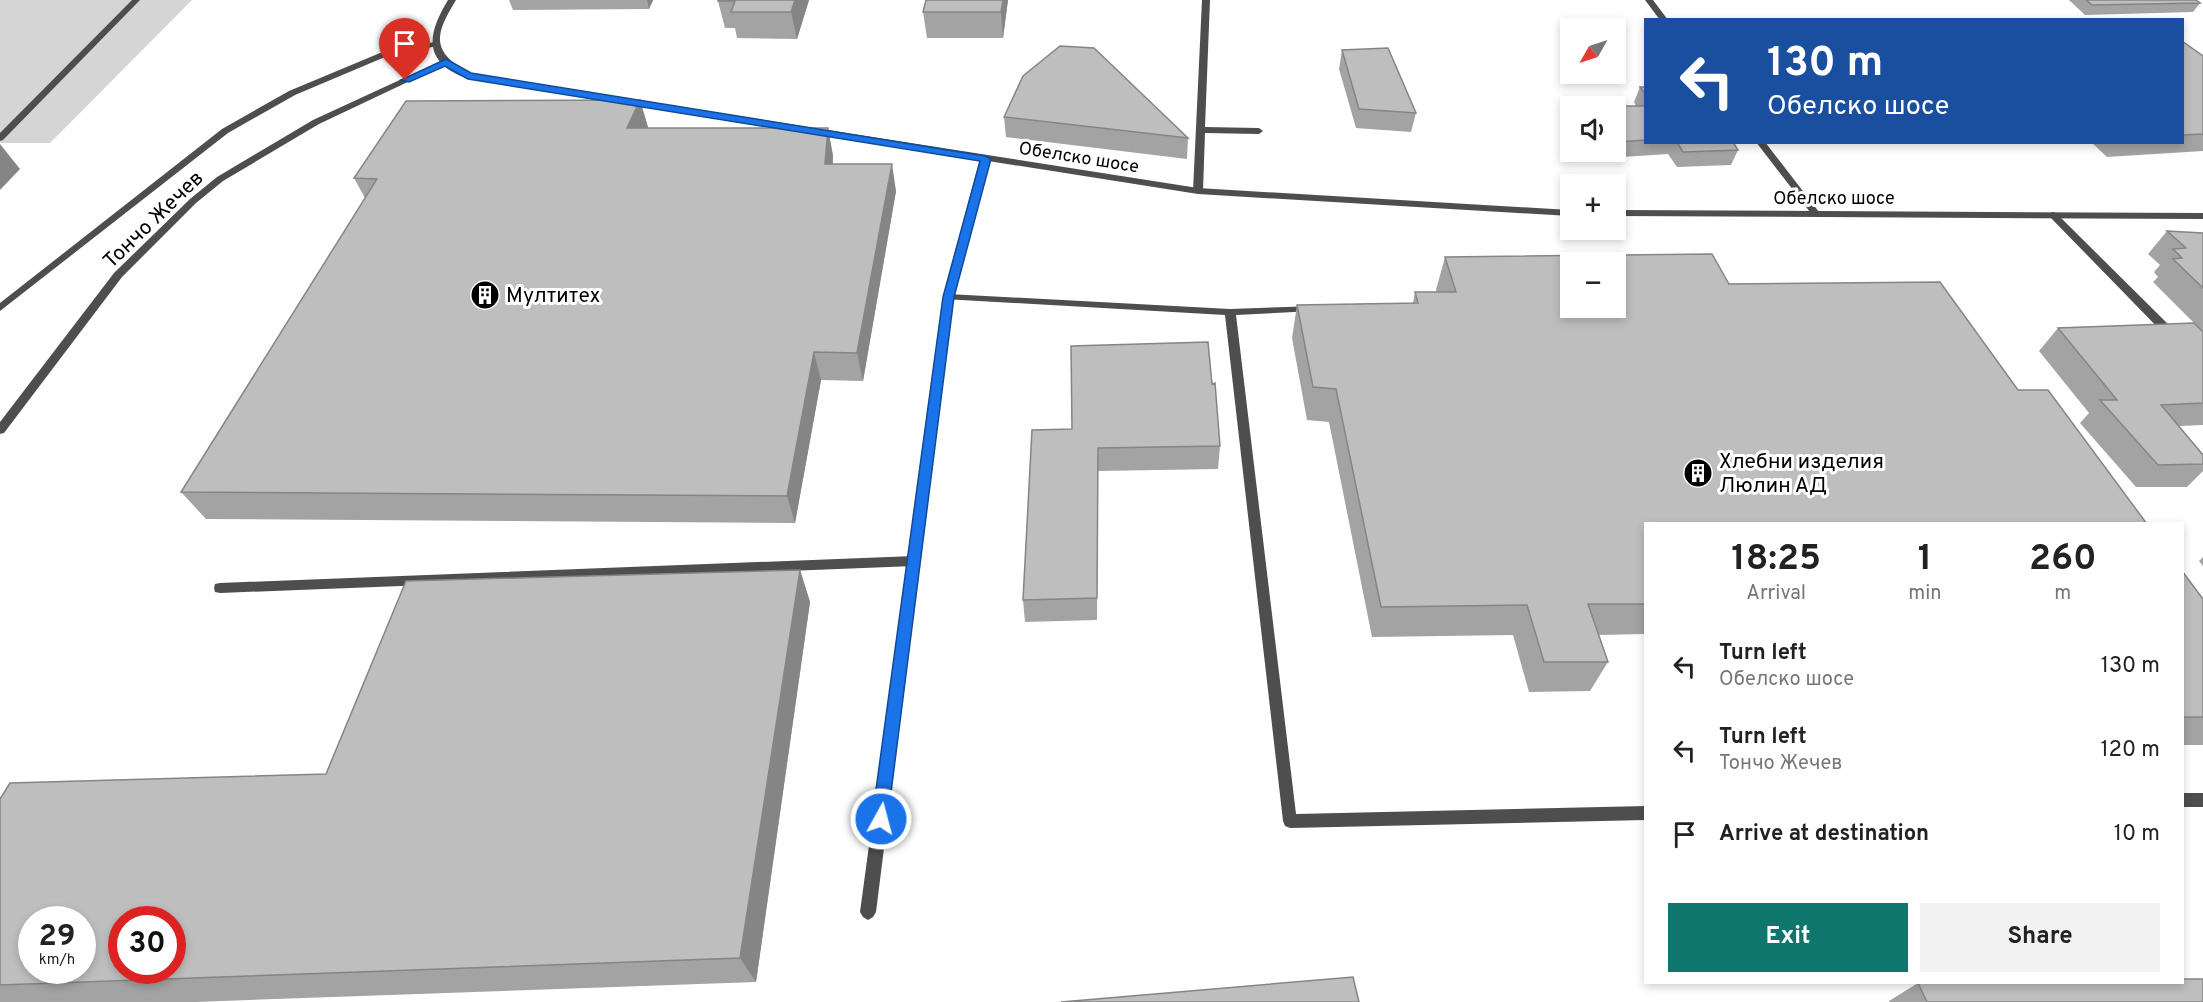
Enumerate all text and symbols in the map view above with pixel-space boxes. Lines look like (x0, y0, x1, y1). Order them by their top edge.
pin (379, 18, 430, 80)
north arrow (1560, 18, 1626, 84)
map controls (1560, 18, 1626, 318)
icon: arrive (388, 27, 421, 60)
text: 130 m (1767, 38, 1883, 91)
icon: left (1668, 42, 1746, 120)
text: Обелско шосе (1767, 90, 1949, 124)
button: sound (1560, 96, 1626, 162)
street label: Обелско шосе (1017, 138, 1141, 179)
street label: Тончо Жечев (98, 165, 210, 275)
button: + (1560, 174, 1626, 240)
street label: Обелско шосе (1773, 188, 1895, 211)
button: − (1560, 252, 1626, 318)
building icon: Мултитех (469, 279, 501, 311)
place label: Мултитех (506, 283, 601, 310)
place label: Хлебни изделия Люлин АД (1719, 449, 1884, 500)
building icon: Хлебни изделия Люлин АД (1682, 457, 1714, 489)
text: 18:25 (1731, 537, 1821, 583)
text: 1 (1918, 537, 1932, 583)
text: 260 (2029, 537, 2097, 583)
text: Arrival (1746, 581, 1806, 607)
text: min (1908, 581, 1942, 607)
text: m (2054, 581, 2071, 607)
text: Turn left (1719, 640, 1807, 667)
icon: left (1668, 650, 1701, 683)
text: 130 m (2101, 653, 2160, 680)
text: Обелско шосе (1719, 667, 1854, 693)
text: Turn left (1719, 724, 1807, 751)
icon: left (1668, 734, 1701, 767)
text: 120 m (2100, 737, 2160, 764)
text: Тончо Жечев (1719, 751, 1843, 777)
position arrow (849, 787, 913, 851)
icon: arrive (1668, 818, 1701, 851)
text: Arrive at destination (1719, 821, 1929, 848)
text: 10 m (2114, 821, 2160, 848)
button: Exit (1668, 903, 1908, 972)
button: Share (1920, 903, 2160, 972)
speed limit sign: 30 (108, 906, 186, 984)
text: 29 (39, 919, 75, 956)
text: km/h (39, 951, 75, 970)

